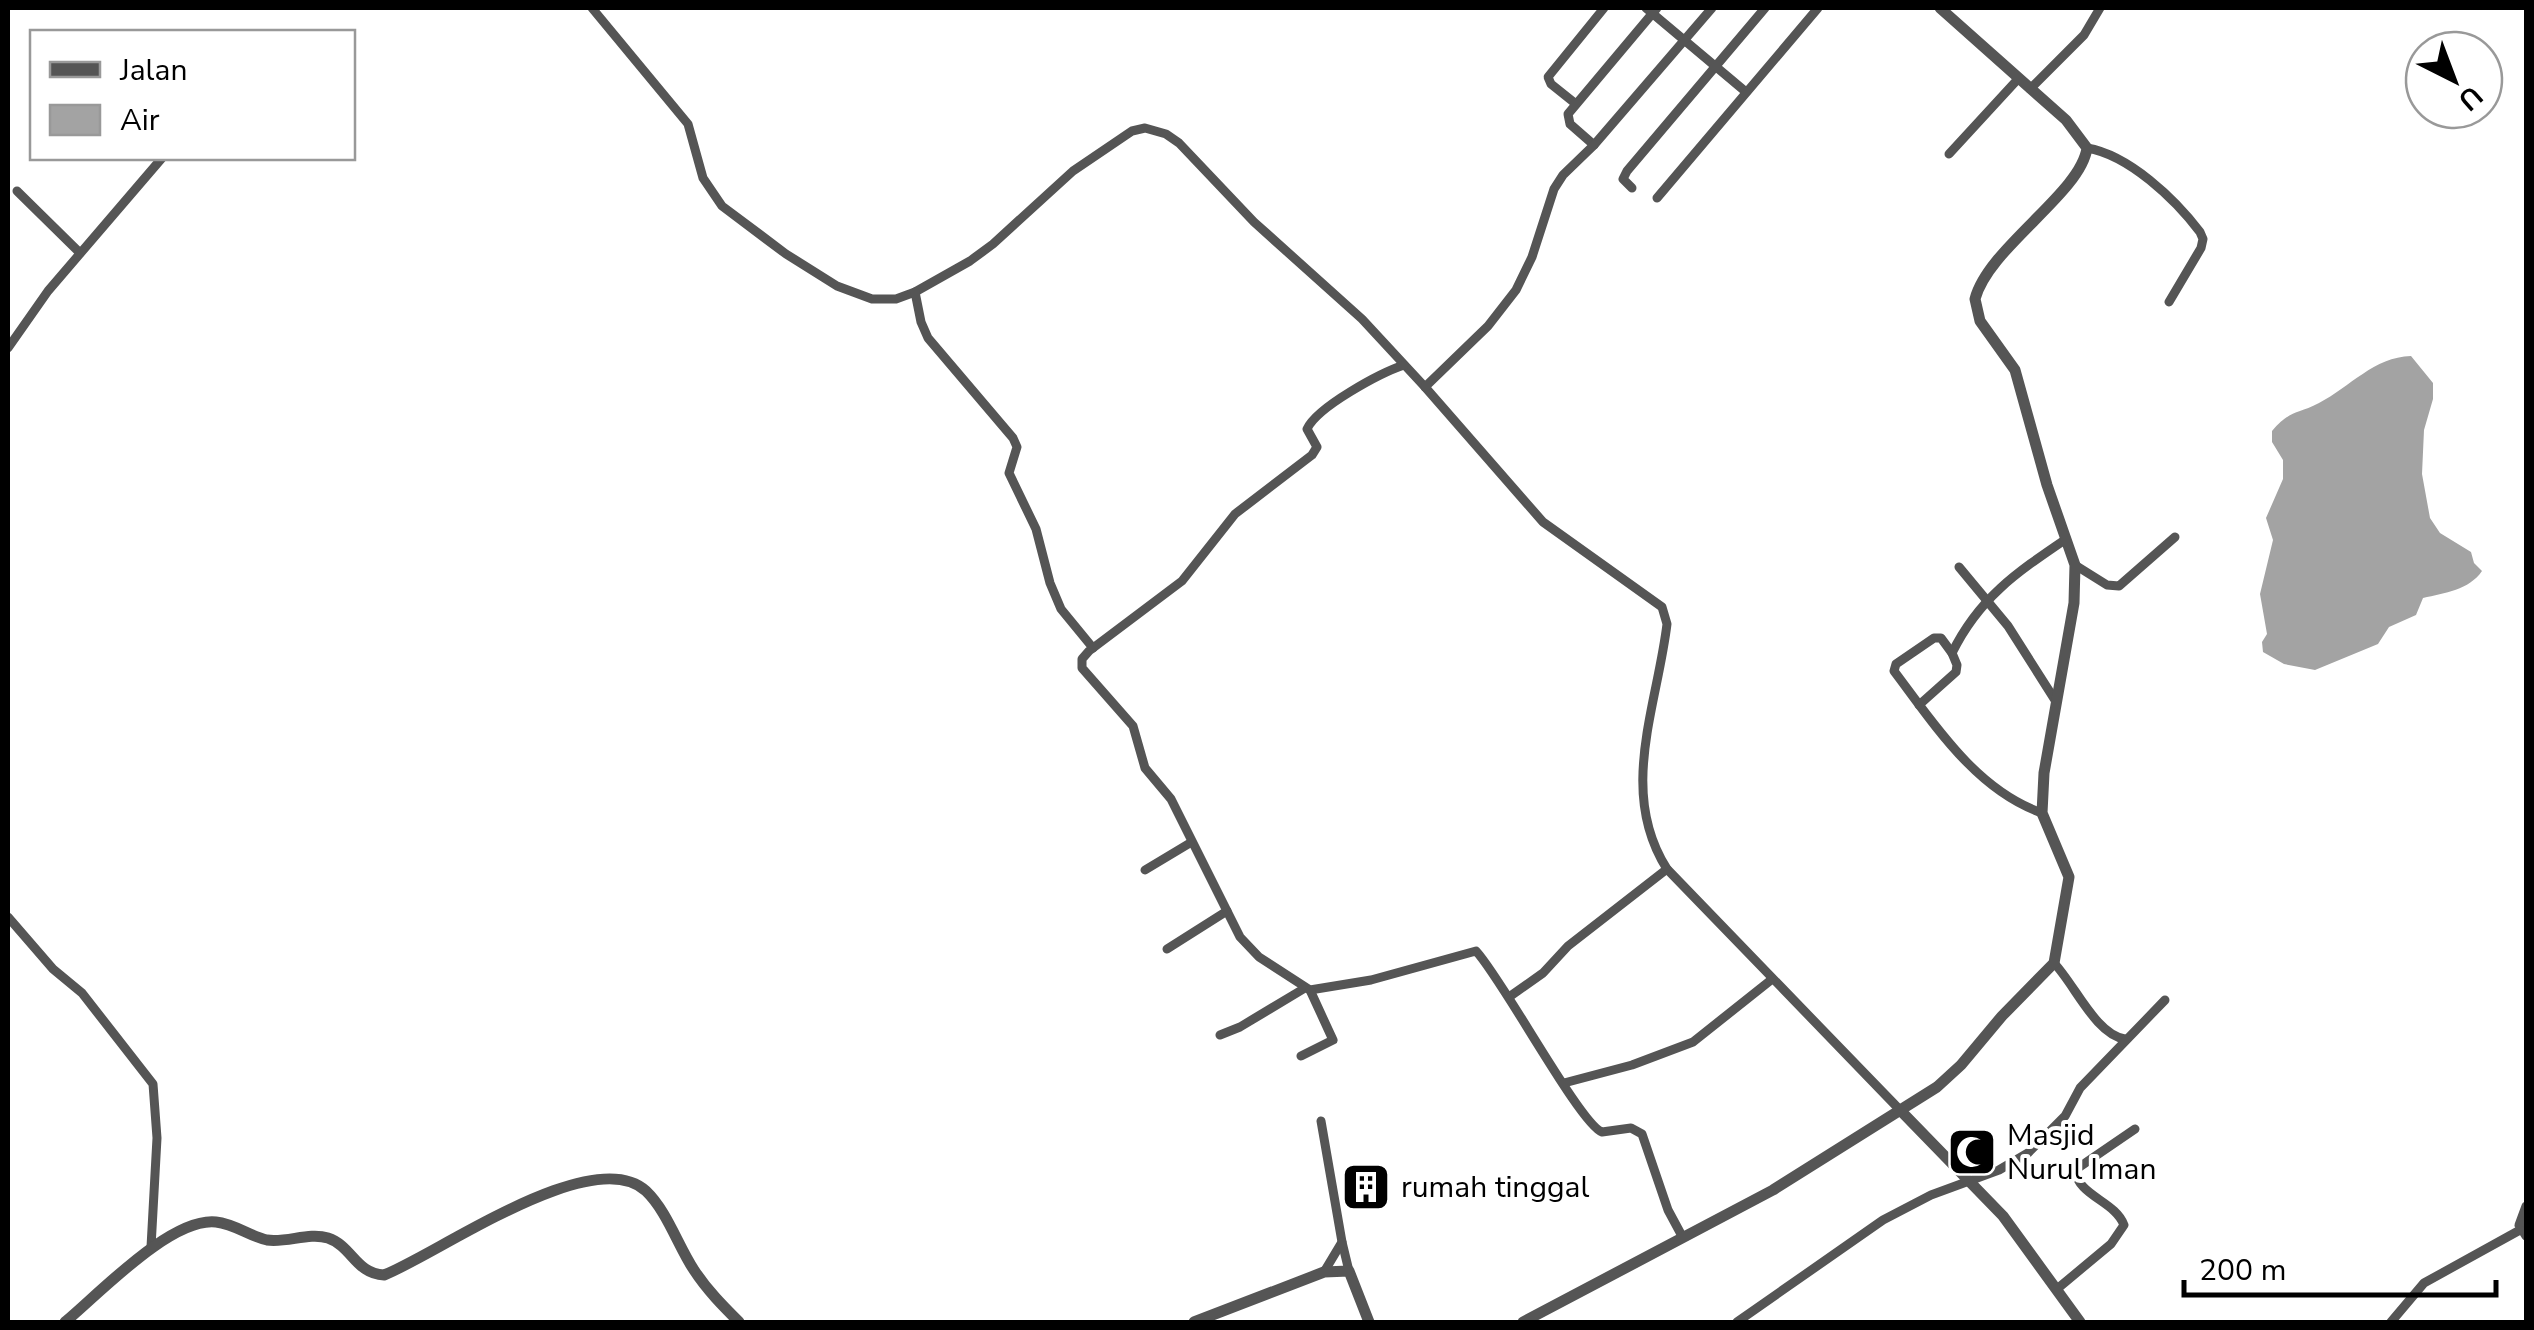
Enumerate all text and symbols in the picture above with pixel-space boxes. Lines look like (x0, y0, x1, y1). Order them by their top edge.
legend (30, 30, 355, 160)
north arrow (2404, 30, 2504, 130)
text: Jalan (119, 50, 187, 91)
text: U (2450, 77, 2490, 119)
text: Air (120, 100, 160, 141)
place label: Masjid Nurul Iman (2007, 1115, 2157, 1190)
mosque icon: Masjid Nurul Iman (1946, 1126, 1998, 1178)
building icon: rumah tinggal (1340, 1161, 1392, 1213)
place label: rumah tinggal (1401, 1167, 1589, 1208)
scale bar (2184, 1235, 2496, 1297)
text: 200 m (2199, 1250, 2286, 1291)

